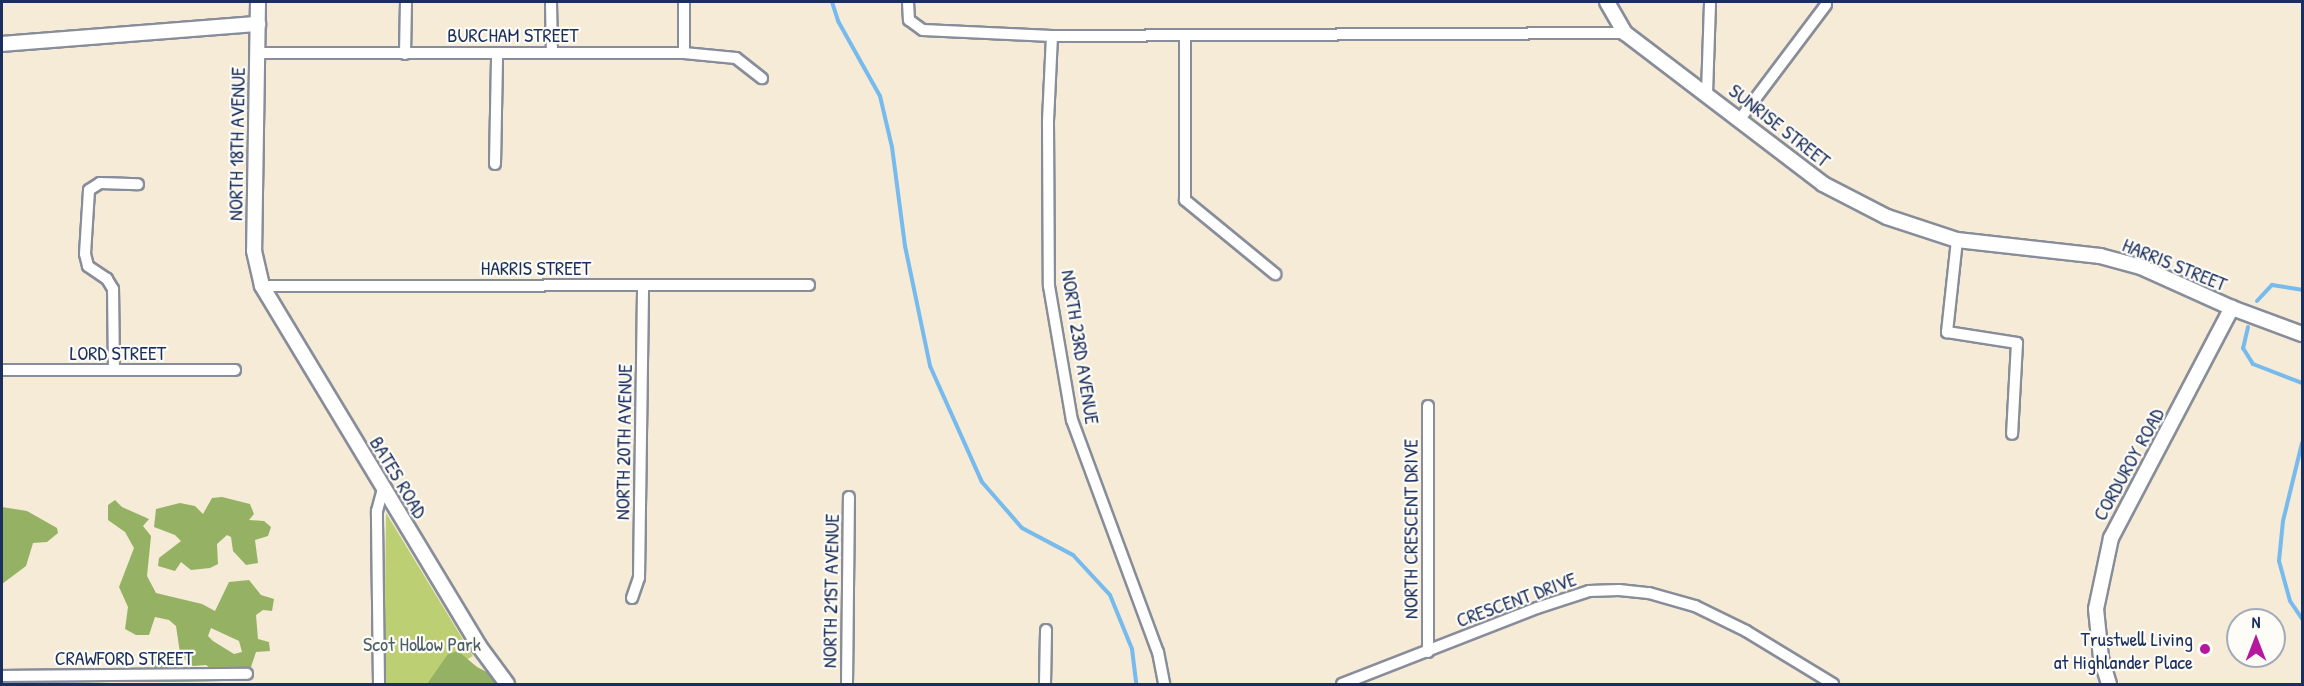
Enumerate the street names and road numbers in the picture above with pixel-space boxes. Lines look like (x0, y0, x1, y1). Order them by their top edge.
street label: BURCHAM STREET (447, 22, 579, 46)
street label: NORTH 18TH AVENUE (223, 67, 249, 221)
street label: SUNRISE STREET (1725, 78, 1835, 172)
street label: HARRIS STREET (2119, 232, 2231, 296)
street label: HARRIS STREET (481, 255, 591, 279)
street label: NORTH 23RD AVENUE (1057, 268, 1105, 426)
street label: LORD STREET (70, 340, 166, 364)
street label: NORTH 20TH AVENUE (610, 364, 636, 520)
street label: CORDUROY ROAD (2087, 404, 2169, 524)
street label: BATES ROAD (365, 432, 433, 522)
street label: NORTH CRESCENT DRIVE (1398, 439, 1422, 619)
street label: NORTH 21ST AVENUE (817, 514, 843, 668)
street label: CRESCENT DRIVE (1453, 566, 1579, 632)
street label: CRAWFORD STREET (55, 645, 193, 669)

